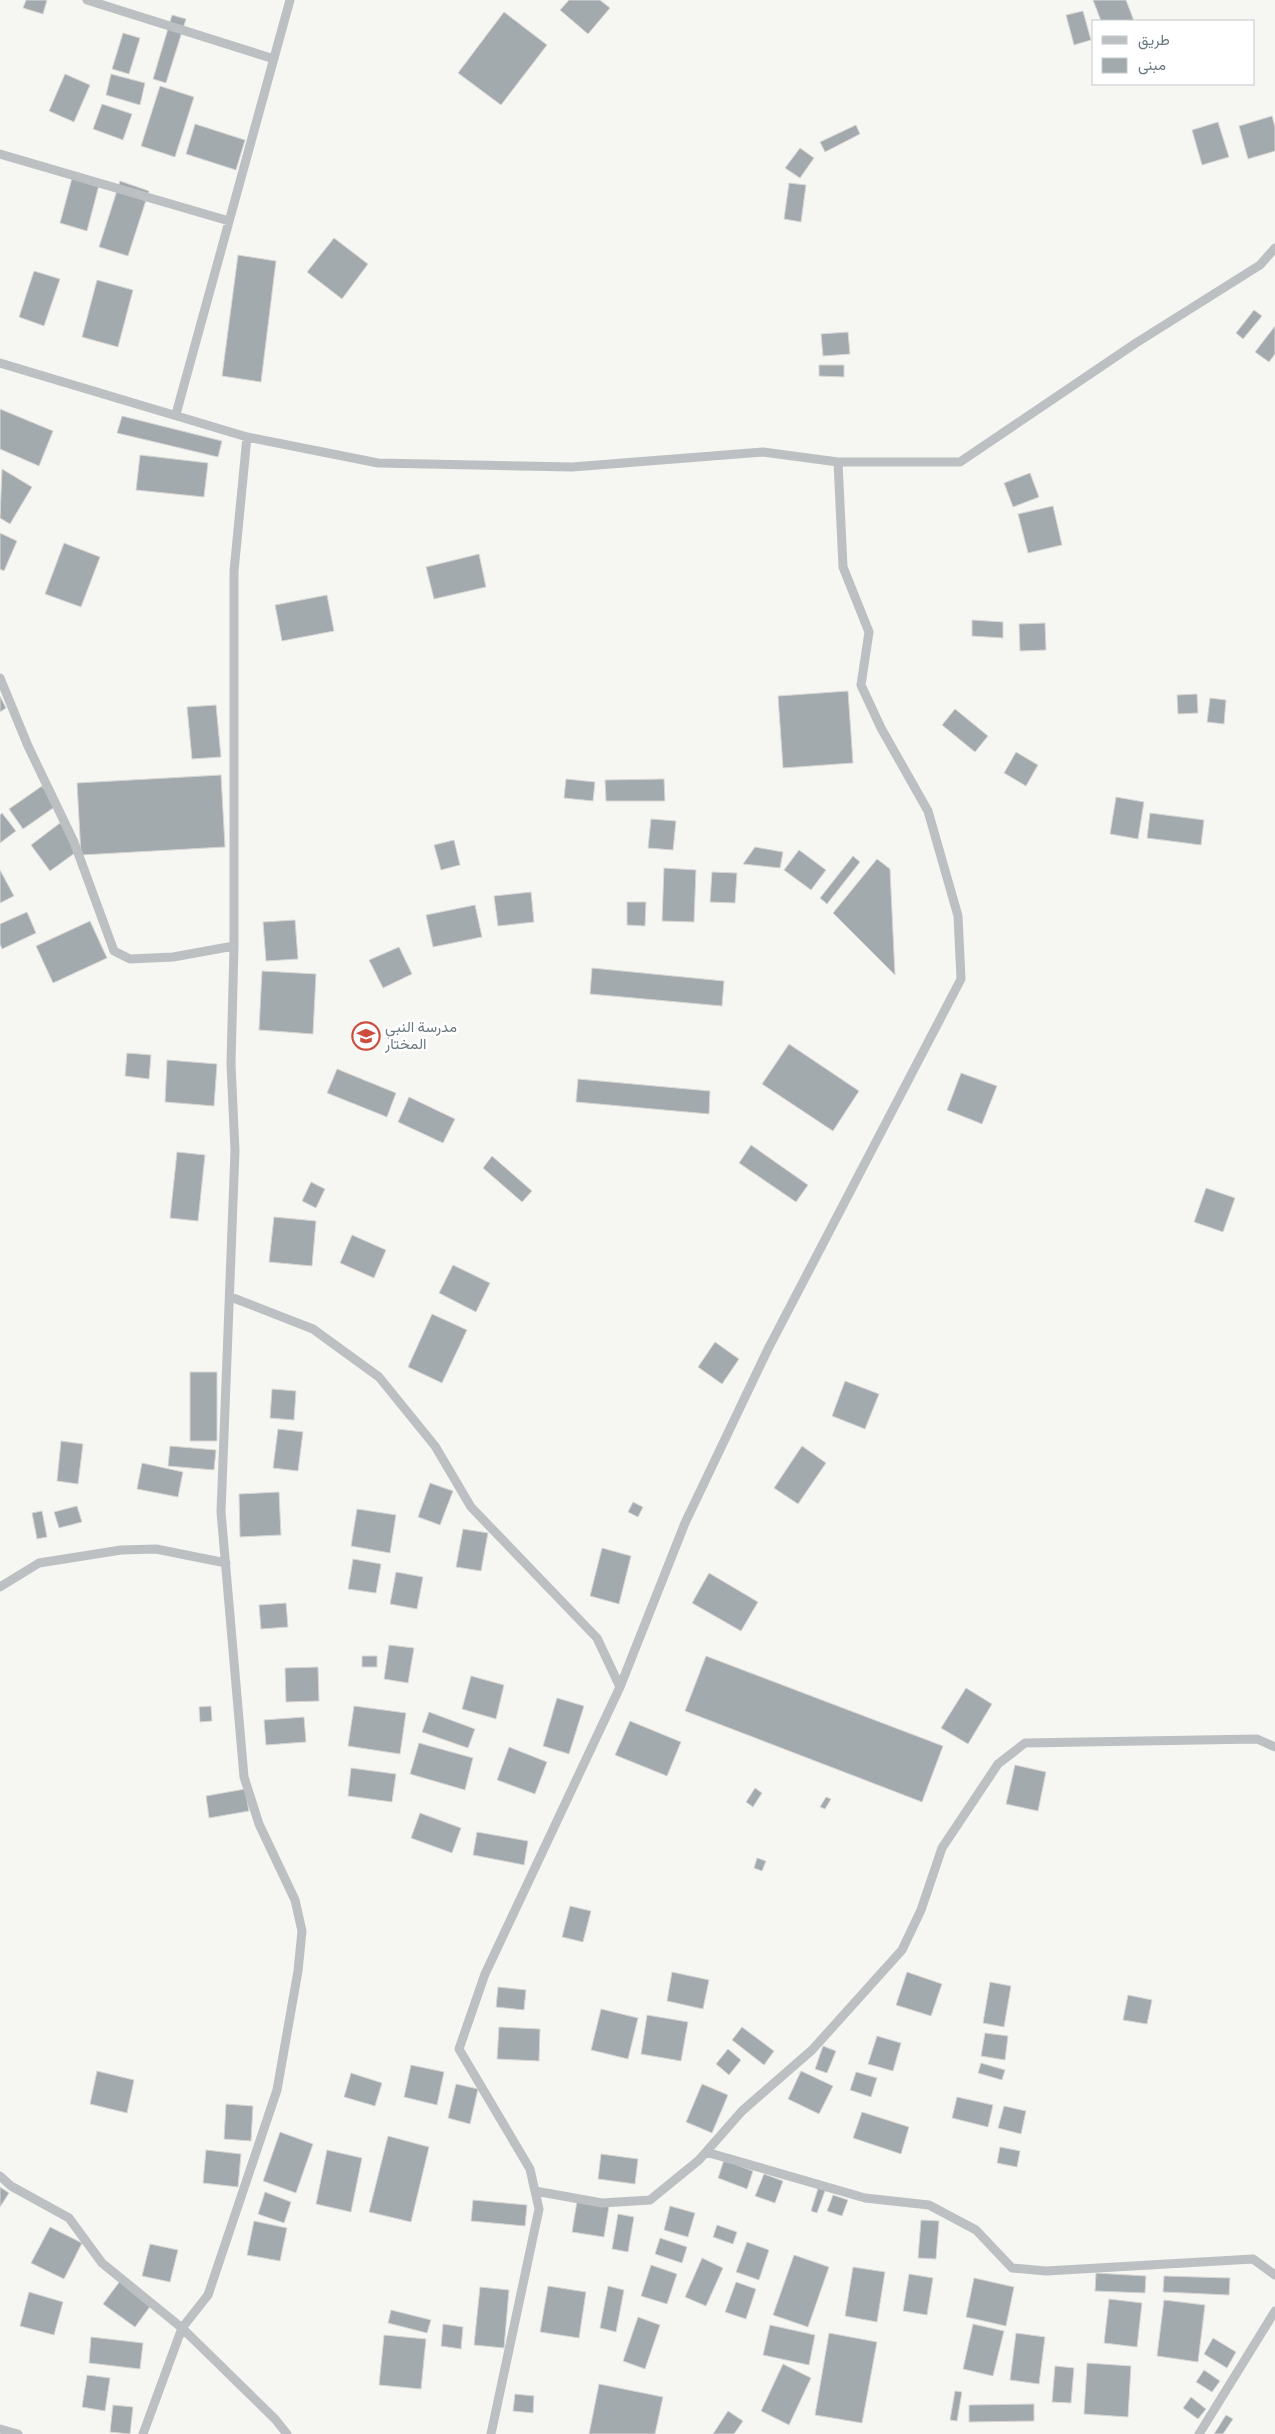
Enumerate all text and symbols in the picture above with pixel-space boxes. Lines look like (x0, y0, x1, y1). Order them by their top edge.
legend (1092, 20, 1255, 85)
text: طريق (1138, 31, 1170, 50)
text: مبنى (1138, 56, 1166, 75)
place label: مدرسة النبي المختار (384, 1018, 457, 1053)
school or university icon: مدرسة النبي المختار (351, 1021, 381, 1051)

